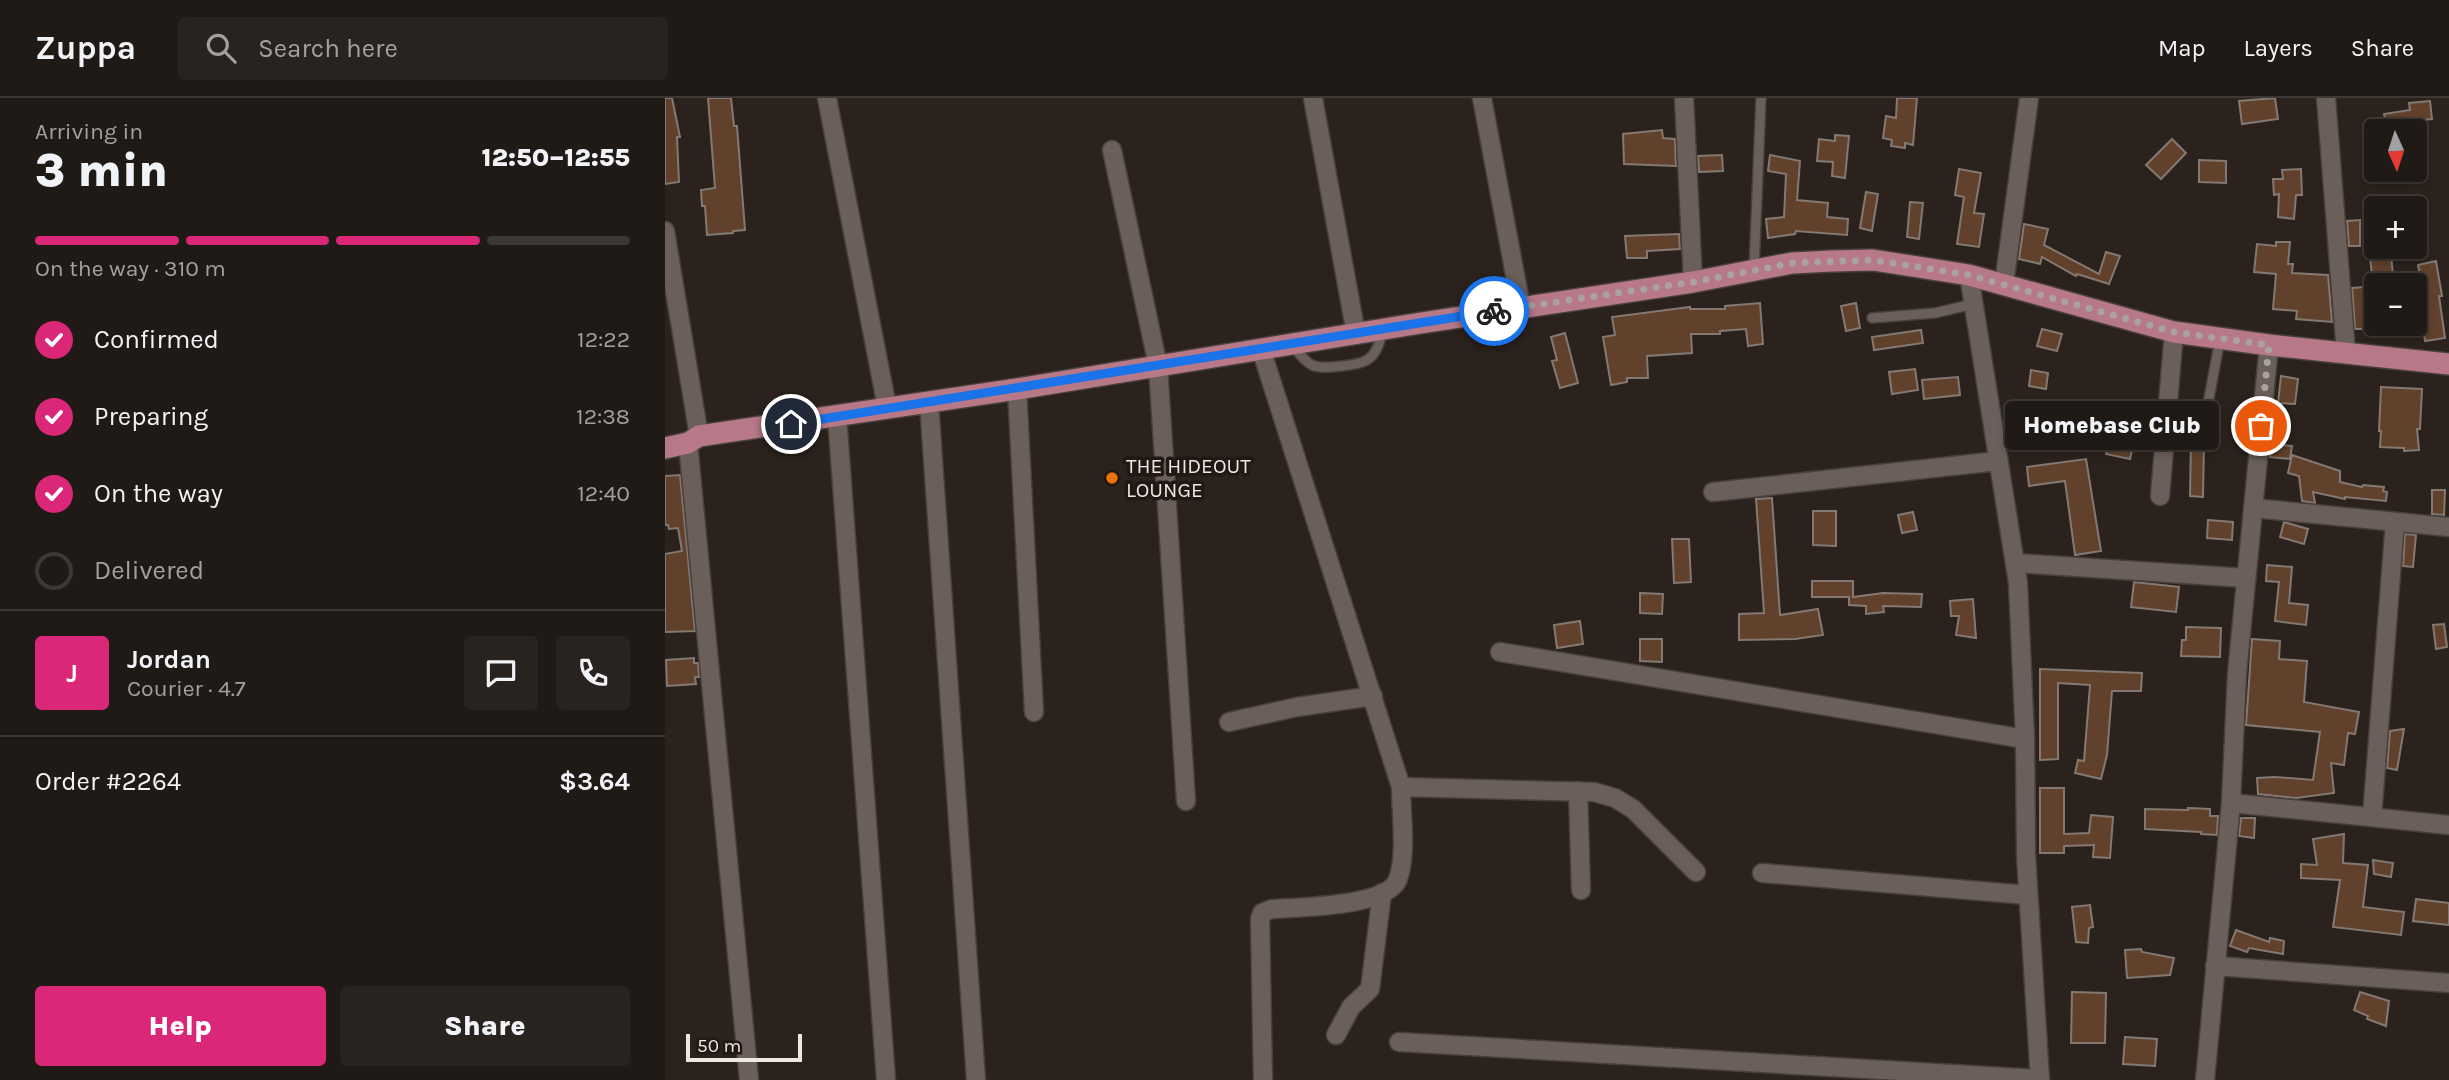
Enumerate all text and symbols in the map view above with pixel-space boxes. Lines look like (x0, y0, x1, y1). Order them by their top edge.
search box (178, 17, 668, 80)
text: Zuppa (35, 29, 136, 67)
icon: search (202, 29, 240, 67)
text: Search here (258, 33, 398, 64)
text: Map (2158, 34, 2206, 62)
text: Layers (2244, 34, 2313, 62)
text: Share (2351, 34, 2414, 62)
text: Arriving in (35, 118, 143, 145)
north arrow (2364, 119, 2427, 182)
map controls (2364, 119, 2427, 336)
text: 12:50–12:55 (482, 142, 630, 173)
text: 3 min (35, 144, 168, 198)
button: + (2364, 196, 2427, 259)
text: On the way · 310 m (35, 255, 226, 282)
button: − (2364, 273, 2427, 336)
courier (1459, 276, 1529, 346)
icon: bike (1475, 292, 1513, 330)
icon: check (35, 321, 73, 359)
text: Confirmed (94, 324, 219, 355)
text: 12:22 (577, 326, 630, 353)
pin (761, 394, 821, 454)
pin (2231, 396, 2291, 456)
icon: check (35, 398, 73, 436)
text: Preparing (94, 401, 208, 432)
callout: Homebase Club (2005, 402, 2219, 450)
text: 12:38 (576, 403, 630, 430)
icon: home (772, 405, 810, 443)
icon: bag (2242, 407, 2280, 445)
text: Homebase Club (2023, 412, 2201, 439)
place label: THE HIDEOUT LOUNGE (1126, 454, 1251, 502)
marker: THE HIDEOUT LOUNGE (1104, 470, 1120, 486)
icon: check (35, 475, 73, 513)
text: On the way (94, 478, 223, 509)
text: 12:40 (577, 480, 630, 507)
text: Delivered (94, 555, 204, 586)
button: chat (464, 636, 538, 710)
button: phone (556, 636, 630, 710)
text: Jordan (127, 644, 211, 675)
text: J (66, 658, 78, 689)
text: Courier · 4.7 (127, 675, 246, 702)
text: Order #2264 (35, 766, 181, 797)
text: $3.64 (559, 766, 630, 797)
button: Help (35, 986, 326, 1066)
button: Share (340, 986, 630, 1066)
scale bar (686, 1031, 801, 1063)
text: 50 m (697, 1035, 741, 1057)

